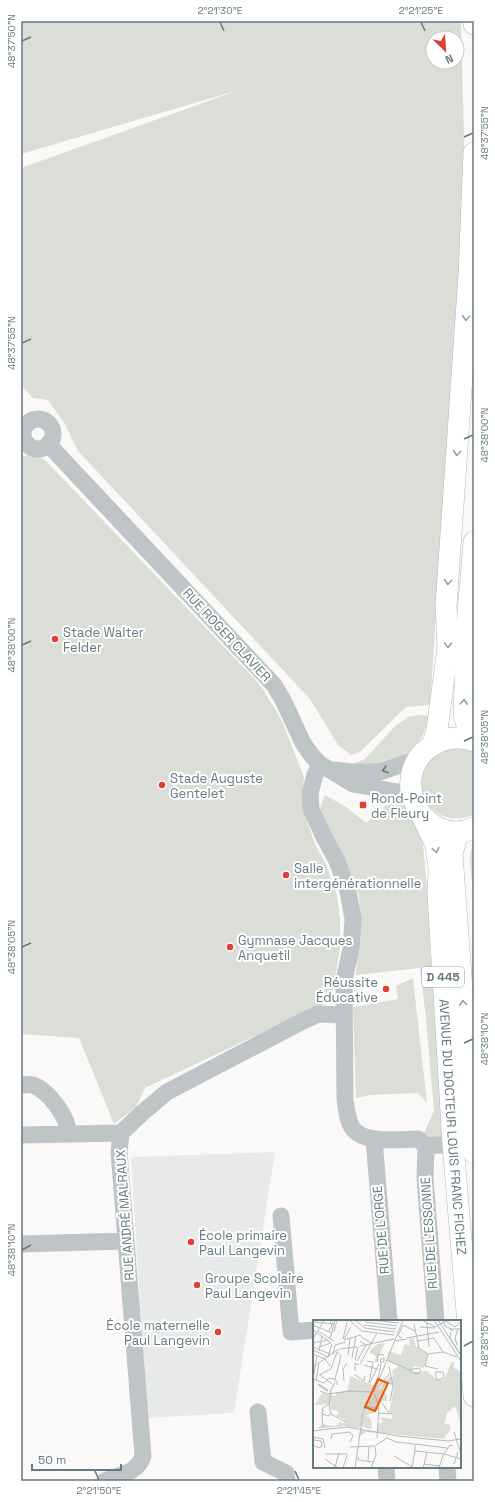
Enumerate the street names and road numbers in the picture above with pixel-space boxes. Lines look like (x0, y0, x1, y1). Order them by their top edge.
street label: RUE ROGER CLAVIER (179, 585, 275, 685)
road number: D 445 (422, 967, 464, 987)
street label: AVENUE DU DOCTEUR LOUIS FRANC FICHEZ (436, 998, 471, 1256)
street label: RUE ANDRÉ MALRAUX (112, 1149, 138, 1281)
street label: RUE DE L'ESSONNE (417, 1176, 441, 1290)
street label: RUE DE L'ORGE (369, 1185, 393, 1275)

